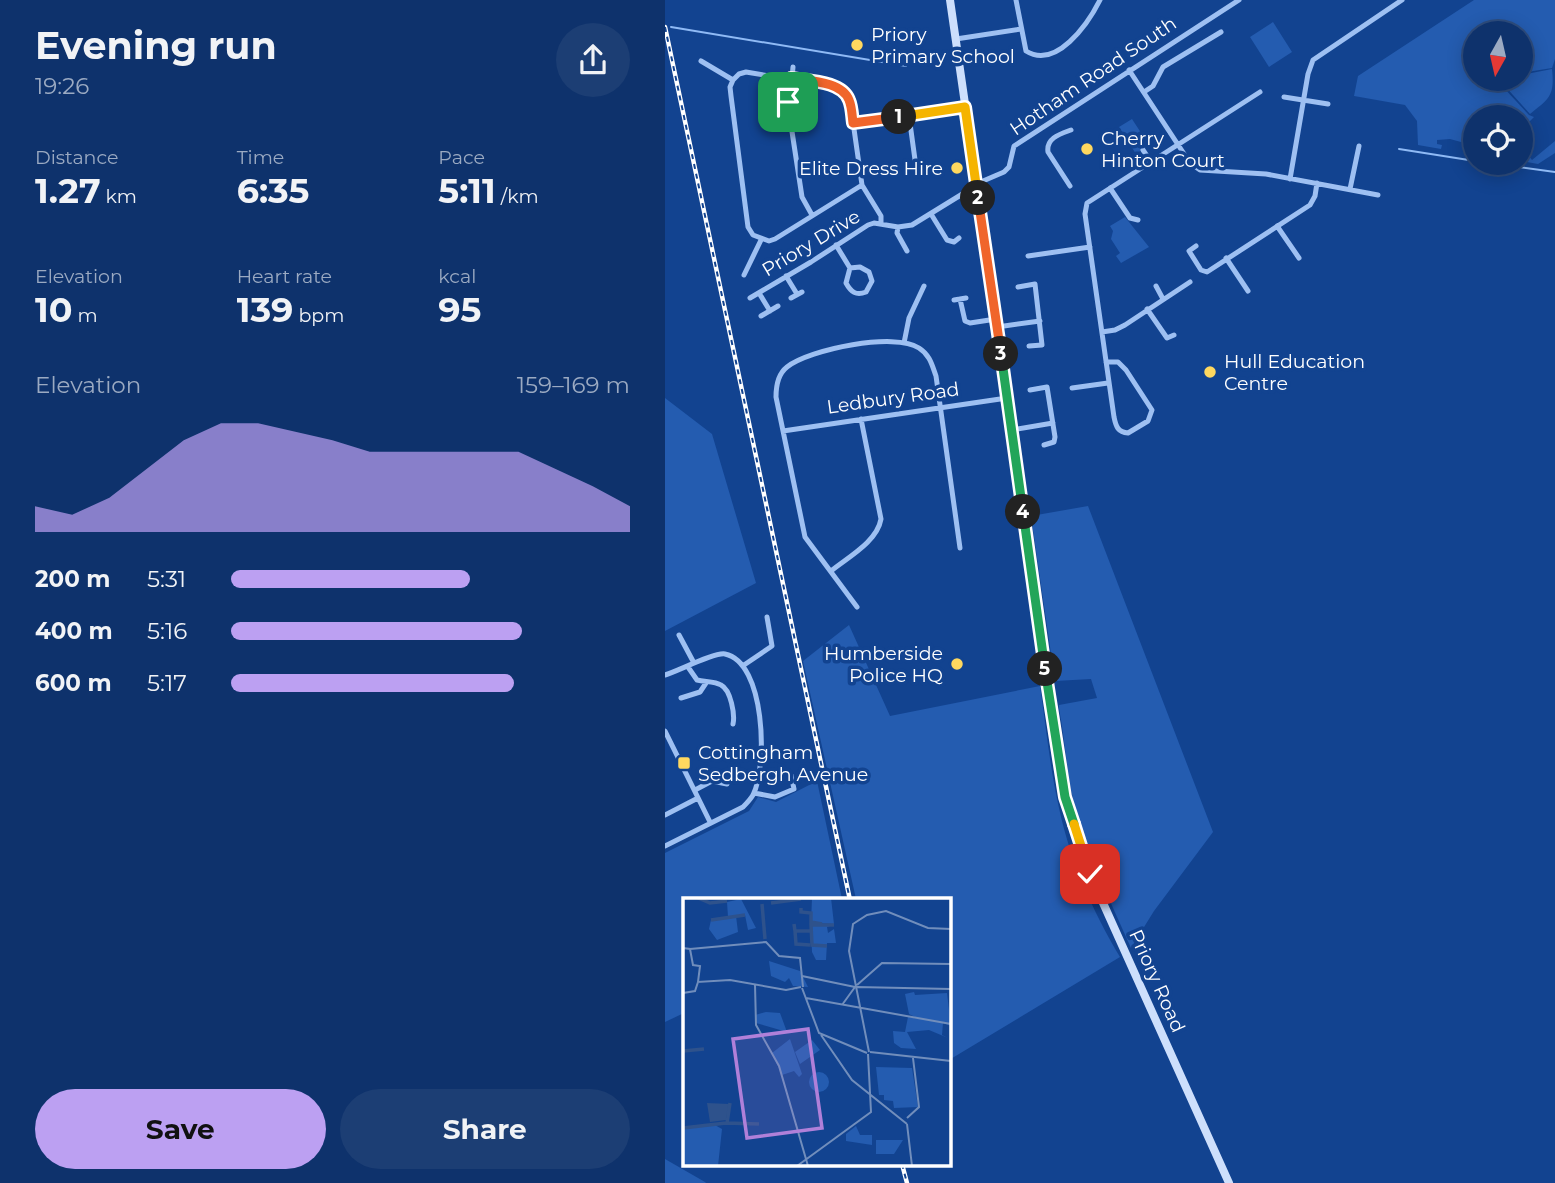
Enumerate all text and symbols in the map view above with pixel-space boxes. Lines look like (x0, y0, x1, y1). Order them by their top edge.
street label: Hotham Road South (1005, 12, 1181, 140)
north arrow (1463, 21, 1533, 91)
map controls (1463, 21, 1533, 175)
text: Evening run (35, 22, 277, 69)
button: share (556, 23, 630, 97)
place label: Priory Primary School (871, 23, 1015, 68)
marker: Priory Primary School (849, 37, 865, 53)
text: 19:26 (35, 72, 89, 100)
pin (758, 72, 818, 132)
icon: arrive (769, 83, 807, 121)
pin: 1 (881, 100, 917, 134)
text: 1 (895, 105, 902, 128)
button: locate (1463, 105, 1533, 175)
place label: Cherry Hinton Court (1101, 127, 1225, 172)
marker: Cherry Hinton Court (1079, 141, 1095, 157)
text: Distance (35, 146, 118, 169)
text: Time (237, 146, 284, 169)
text: Pace (438, 146, 485, 169)
place label: Elite Dress Hire (799, 157, 943, 180)
marker: Elite Dress Hire (949, 160, 965, 176)
text: 1.27 (35, 169, 101, 212)
text: 6:35 (237, 169, 309, 212)
text: 5:11 (438, 169, 496, 212)
pin: 2 (961, 180, 995, 216)
text: km (101, 185, 137, 208)
text: /km (496, 185, 539, 208)
text: 2 (972, 186, 983, 209)
street label: Priory Drive (758, 205, 864, 281)
text: Elevation (35, 265, 123, 288)
text: Heart rate (237, 265, 332, 288)
text: kcal (438, 265, 476, 288)
text: 10 (35, 288, 73, 331)
text: 139 (237, 288, 293, 331)
text: 95 (438, 288, 481, 331)
text: m (73, 304, 98, 327)
text: bpm (293, 304, 344, 327)
pin: 3 (983, 336, 1019, 372)
text: 3 (995, 342, 1006, 365)
place label: Hull Education Centre (1224, 350, 1365, 395)
marker: Hull Education Centre (1202, 364, 1218, 380)
text: Elevation (35, 371, 141, 399)
text: 159–169 m (517, 371, 630, 399)
street label: Ledbury Road (825, 377, 961, 419)
pin: 4 (1005, 494, 1041, 530)
text: 4 (1016, 500, 1029, 523)
text: 200 m (35, 565, 110, 593)
text: 5:31 (147, 565, 186, 593)
text: 400 m (35, 617, 113, 645)
text: 5:16 (147, 617, 187, 645)
place label: Humberside Police HQ (824, 642, 943, 687)
pin: 5 (1027, 652, 1063, 686)
marker: Humberside Police HQ (949, 656, 965, 672)
text: 5 (1039, 657, 1050, 680)
text: 600 m (35, 669, 112, 697)
text: 5:17 (147, 669, 187, 697)
place label: Cottingham Sedbergh Avenue (698, 741, 868, 786)
marker: Cottingham Sedbergh Avenue (676, 755, 692, 771)
pin (1060, 844, 1120, 904)
icon: check (1071, 855, 1109, 893)
inset map (683, 898, 950, 1166)
street label: Priory Road (1124, 926, 1190, 1036)
button: Save (35, 1089, 326, 1169)
button: Share (340, 1089, 630, 1169)

